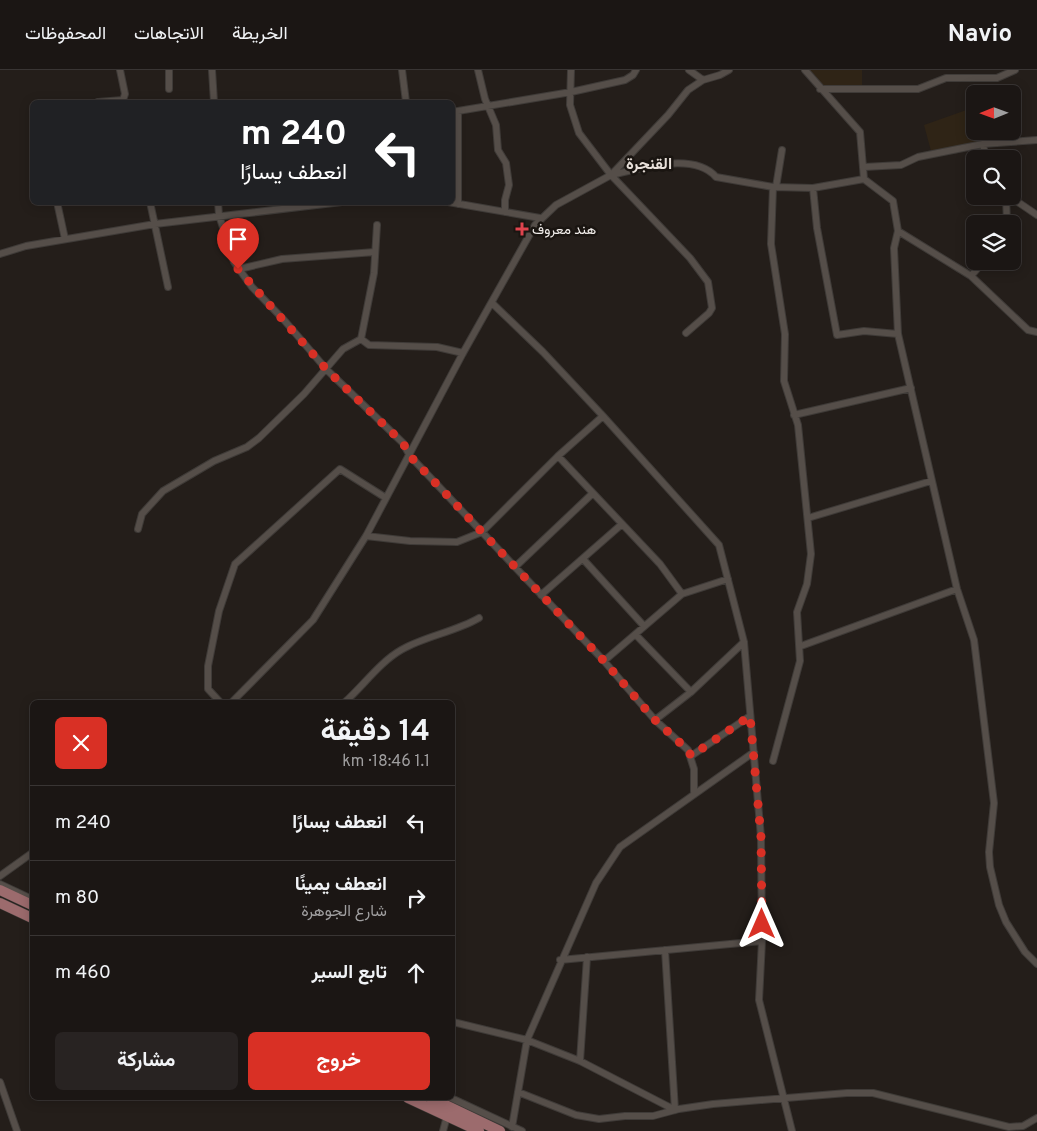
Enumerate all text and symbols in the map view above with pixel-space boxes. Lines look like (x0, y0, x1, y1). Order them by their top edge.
text: Navio (948, 20, 1012, 50)
text: المحفوظات (25, 23, 106, 46)
text: الاتجاهات (134, 23, 204, 46)
text: الخريطة (232, 23, 288, 46)
north arrow (966, 85, 1021, 140)
map controls (966, 85, 1021, 270)
text: 240 m (241, 113, 347, 157)
icon: left (365, 120, 430, 185)
button: search (966, 150, 1021, 205)
district label: القنجرة (626, 155, 672, 175)
text: انعطف يسارًا (240, 160, 347, 187)
button: layers (966, 215, 1021, 270)
pin (217, 218, 259, 269)
place label: هند معروف (532, 222, 596, 239)
marker: هند معروف (516, 223, 528, 235)
icon: arrive (224, 225, 252, 253)
text: 14 دقيقة (320, 714, 430, 751)
button: close (55, 717, 107, 769)
text: 1.1 km · 18:46 (342, 752, 430, 772)
icon: left (402, 809, 430, 837)
text: 240 m (55, 811, 111, 835)
text: انعطف يسارًا (292, 811, 387, 835)
text: انعطف يمينًا (295, 873, 387, 897)
icon: right (402, 884, 430, 912)
text: 80 m (55, 886, 99, 910)
position arrow (735, 897, 787, 949)
text: شارع الجوهرة (301, 902, 387, 922)
icon: ahead (402, 959, 430, 987)
text: 460 m (55, 961, 111, 985)
text: تابع السير (311, 961, 387, 985)
button: مشاركة (55, 1032, 238, 1090)
button: خروج (248, 1032, 430, 1090)

